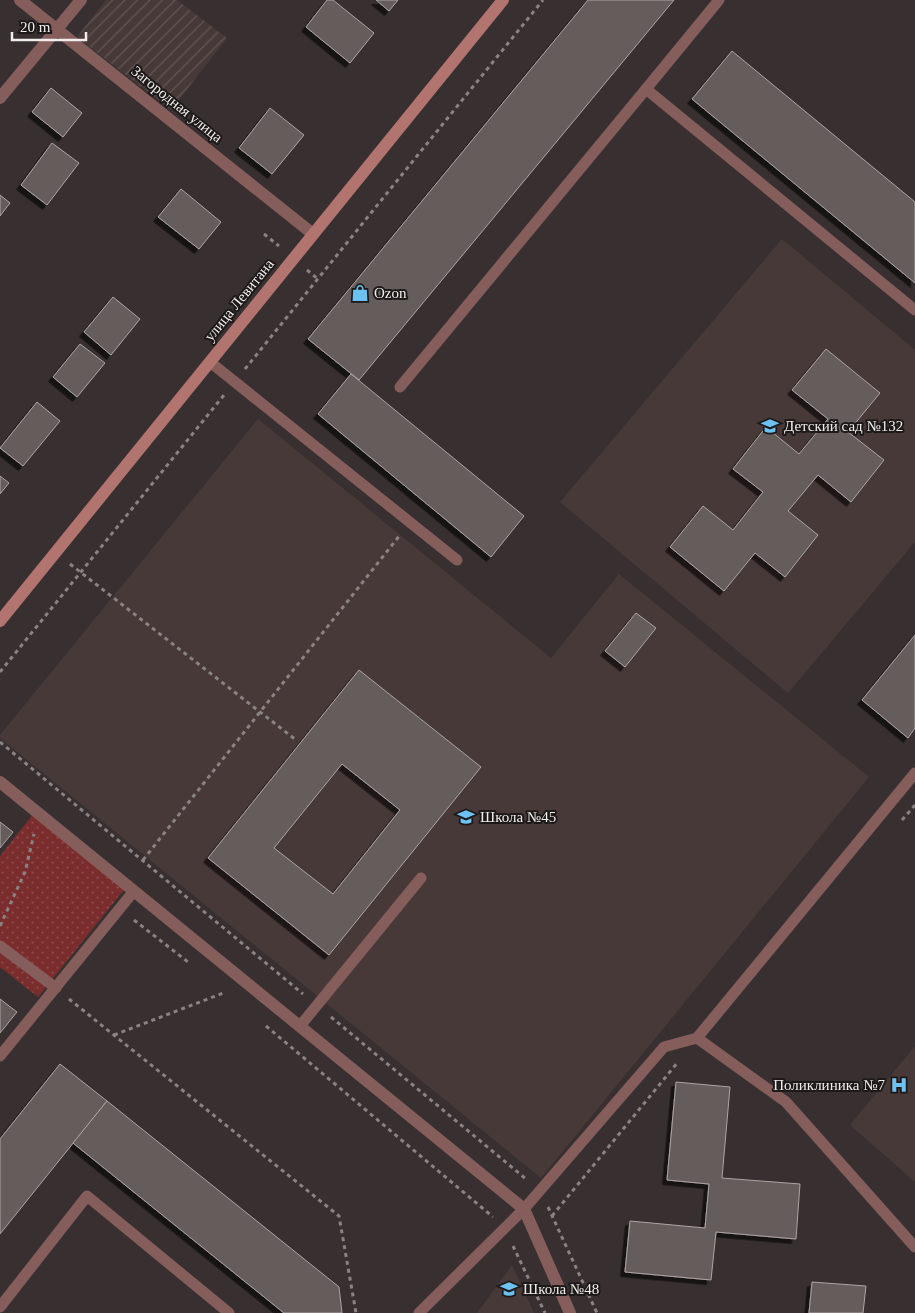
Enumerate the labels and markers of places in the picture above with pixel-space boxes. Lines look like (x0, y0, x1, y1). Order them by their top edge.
shop icon: Ozon (350, 283, 370, 303)
place label: Ozon (374, 285, 407, 301)
school or university icon: Детский сад №132 (760, 416, 780, 436)
place label: Детский сад №132 (784, 418, 903, 434)
school or university icon: Школа №45 (456, 807, 476, 827)
place label: Школа №45 (480, 809, 556, 825)
hospital icon: Поликлиника №7 (889, 1075, 909, 1095)
place label: Поликлиника №7 (773, 1077, 885, 1093)
school or university icon: Школа №48 (499, 1279, 519, 1299)
place label: Школа №48 (523, 1281, 599, 1297)

